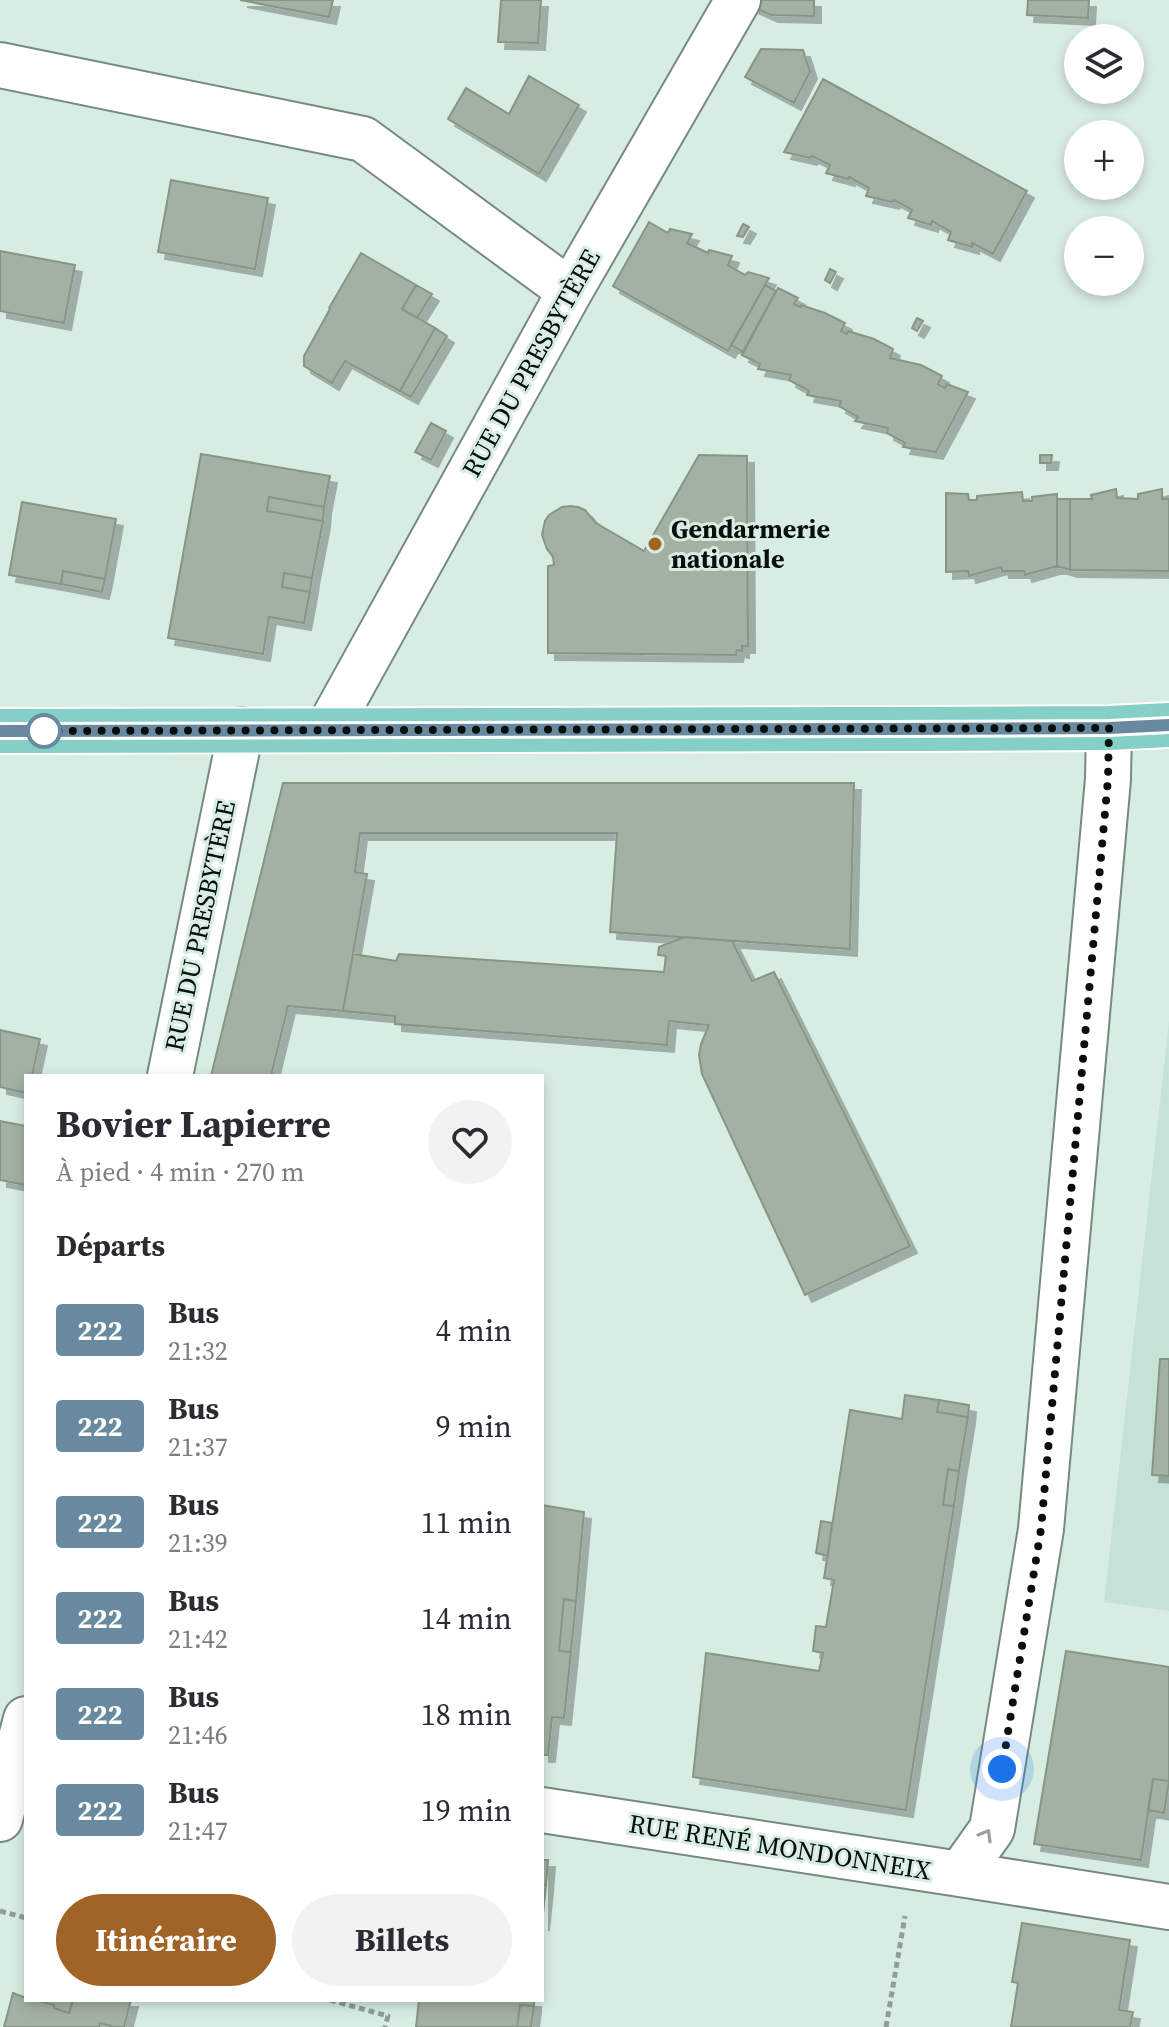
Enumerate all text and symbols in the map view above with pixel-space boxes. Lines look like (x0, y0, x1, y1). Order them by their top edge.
map controls (1064, 24, 1144, 296)
button: layers (1064, 24, 1144, 104)
button: + (1064, 120, 1144, 200)
button: − (1064, 216, 1144, 296)
street label: RUE DU PRESBYTÈRE (453, 243, 609, 483)
place label: Gendarmerie nationale (671, 511, 830, 577)
marker: Gendarmerie nationale (646, 535, 664, 553)
unlabelled marker (27, 714, 61, 748)
street label: RUE DU PRESBYTÈRE (156, 797, 244, 1055)
text: Bovier Lapierre (56, 1098, 331, 1150)
button: heart (428, 1100, 512, 1184)
text: À pied · 4 min · 270 m (56, 1154, 305, 1190)
text: Départs (56, 1225, 165, 1266)
text: Bus (168, 1292, 219, 1333)
text: 4 min (436, 1310, 512, 1351)
text: 222 (77, 1311, 123, 1349)
text: 21:32 (168, 1333, 228, 1369)
text: Bus (168, 1388, 219, 1429)
text: 9 min (436, 1406, 512, 1447)
text: 222 (77, 1407, 123, 1445)
text: 21:37 (168, 1429, 228, 1465)
text: Bus (168, 1484, 219, 1525)
text: 11 min (421, 1502, 512, 1543)
text: 222 (77, 1503, 123, 1541)
text: 21:39 (168, 1525, 228, 1561)
text: Bus (168, 1580, 219, 1621)
text: 14 min (421, 1598, 512, 1639)
text: 222 (77, 1599, 123, 1637)
text: 21:42 (168, 1621, 228, 1657)
text: Bus (168, 1676, 219, 1717)
text: 18 min (421, 1694, 512, 1735)
text: 222 (77, 1695, 123, 1733)
text: 21:46 (168, 1717, 228, 1753)
your location (982, 1749, 1022, 1789)
text: Bus (168, 1772, 219, 1813)
text: 19 min (421, 1790, 512, 1831)
text: 222 (77, 1791, 123, 1829)
street label: RUE RENÉ MONDONNEIX (626, 1805, 934, 1889)
text: 21:47 (168, 1813, 228, 1849)
one-way arrow (976, 1829, 992, 1844)
button: Itinéraire (56, 1894, 276, 1986)
button: Billets (292, 1894, 512, 1986)

